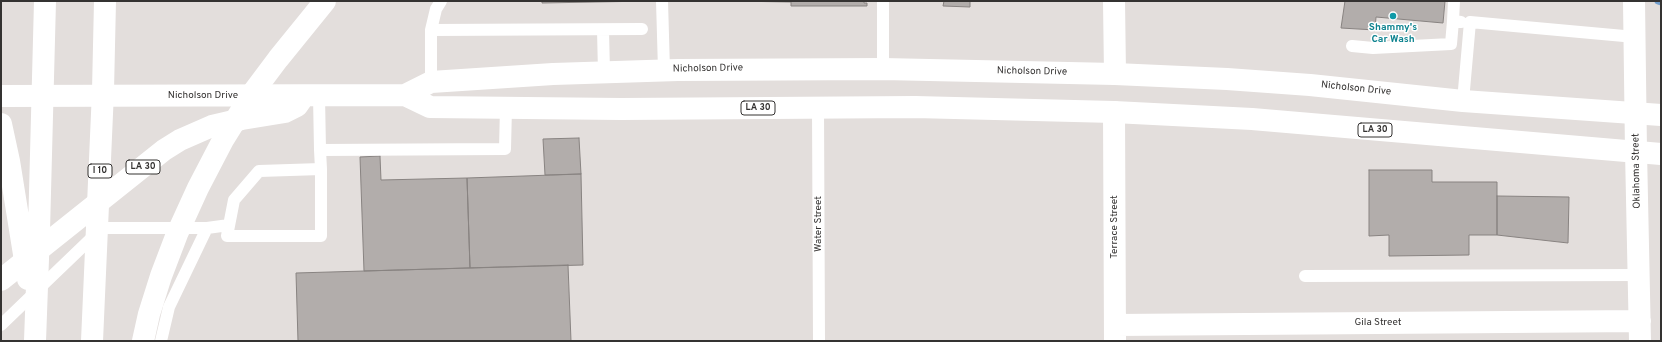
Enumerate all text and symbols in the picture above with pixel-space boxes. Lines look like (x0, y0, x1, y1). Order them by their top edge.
marker: Shammy's Car Wash (1388, 11, 1398, 21)
place label: Shammy's Car Wash (1369, 22, 1417, 46)
street label: Nicholson Drive (673, 62, 743, 76)
street label: Nicholson Drive (997, 65, 1067, 79)
street label: Nicholson Drive (1320, 79, 1392, 99)
street label: Nicholson Drive (168, 90, 238, 102)
road number: LA 30 (741, 101, 775, 115)
road number: LA 30 (1358, 123, 1392, 137)
street label: Oklahoma Street (1630, 133, 1644, 209)
road number: LA 30 (126, 160, 160, 174)
road number: I 10 (88, 164, 112, 178)
street label: Terrace Street (1109, 195, 1121, 259)
street label: Water Street (813, 196, 825, 252)
street label: Gila Street (1354, 317, 1402, 329)

